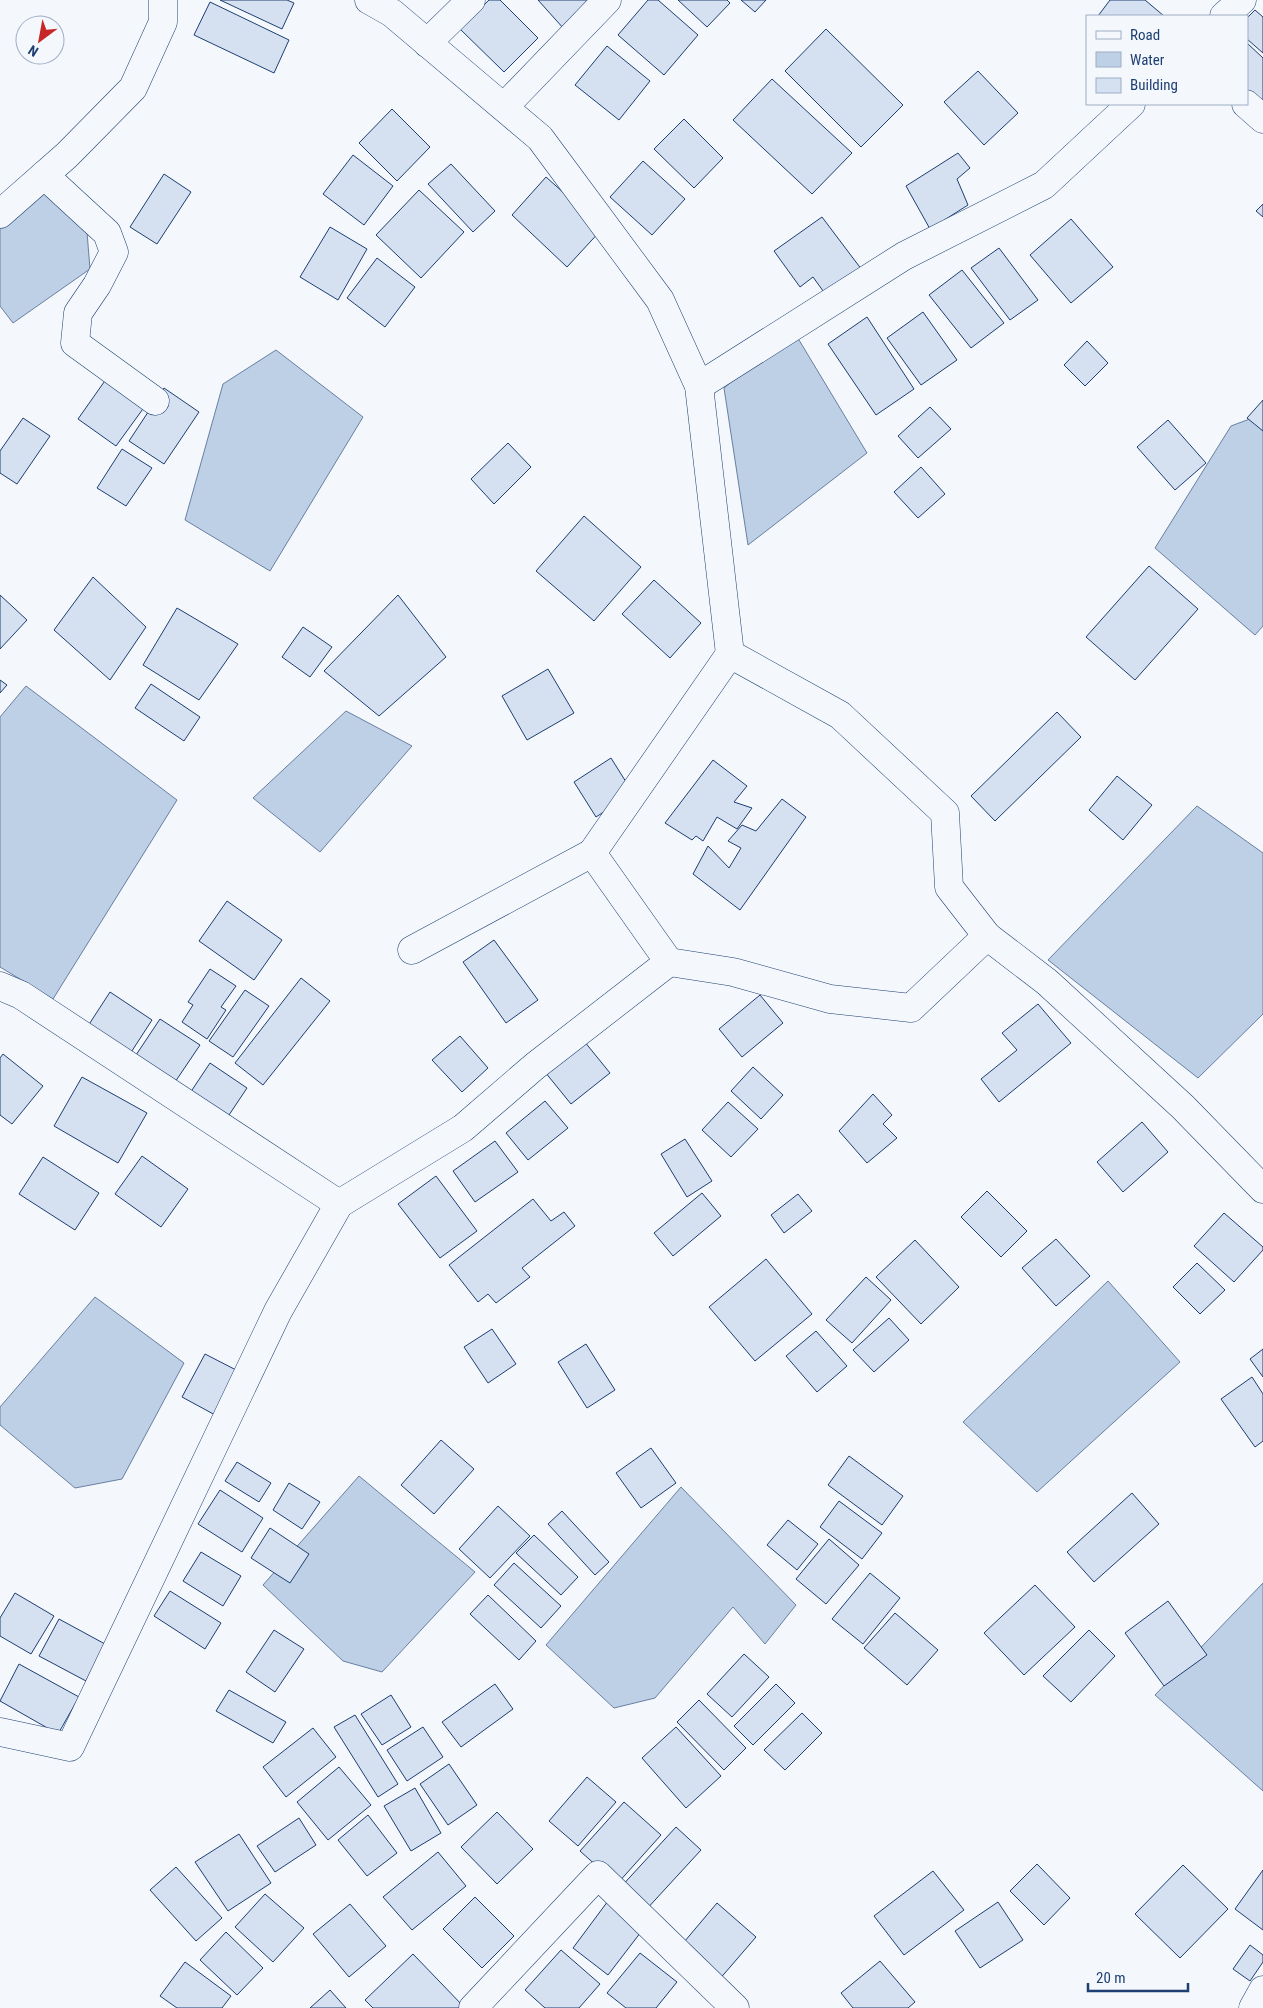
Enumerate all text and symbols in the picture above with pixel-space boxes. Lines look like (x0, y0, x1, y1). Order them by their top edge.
north arrow (15, 15, 65, 65)
legend (1086, 15, 1248, 105)
text: Road (1130, 26, 1160, 44)
text: N (25, 42, 41, 60)
text: Water (1130, 51, 1165, 69)
text: Building (1130, 76, 1178, 94)
scale bar (1088, 1960, 1188, 1992)
text: 20 m (1096, 1969, 1126, 1987)

